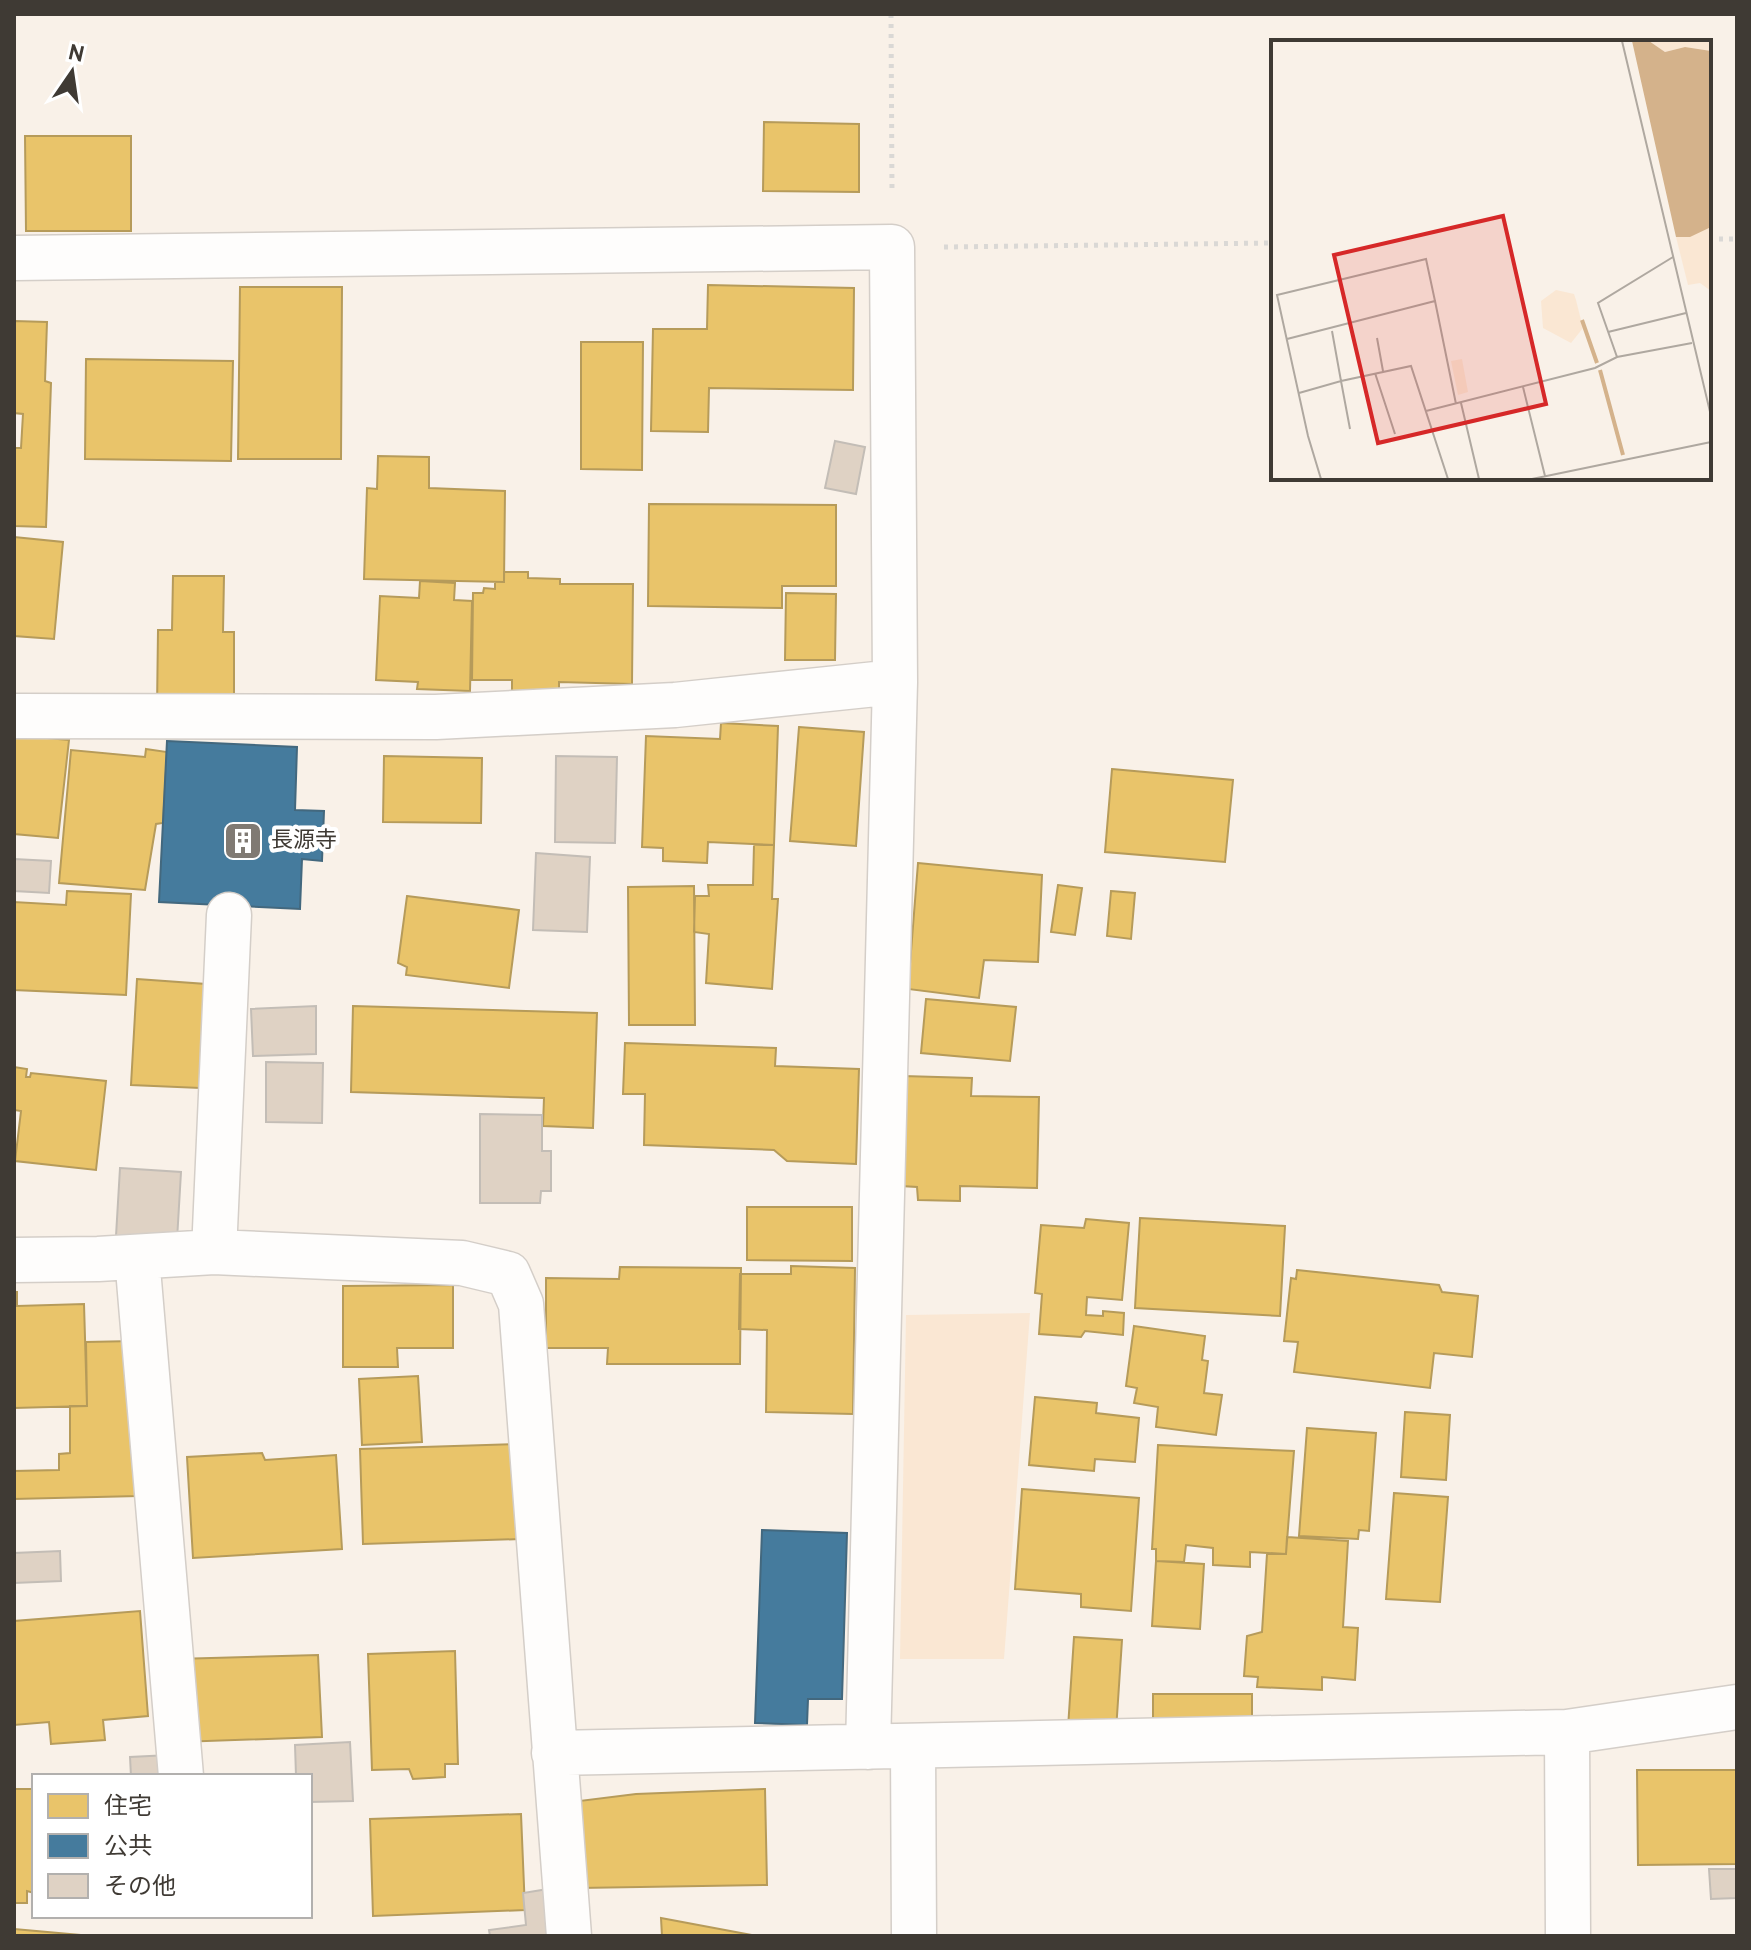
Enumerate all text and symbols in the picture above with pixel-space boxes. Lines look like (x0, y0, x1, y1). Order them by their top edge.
north arrow (32, 32, 112, 112)
text: N (65, 40, 87, 70)
inset map (1271, 40, 1711, 480)
building icon: 長源寺 (222, 820, 264, 862)
place label: 長源寺 (271, 828, 337, 855)
legend (32, 1774, 312, 1918)
text: 住宅 (104, 1793, 152, 1823)
text: 公共 (104, 1833, 152, 1863)
text: その他 (104, 1873, 176, 1903)

